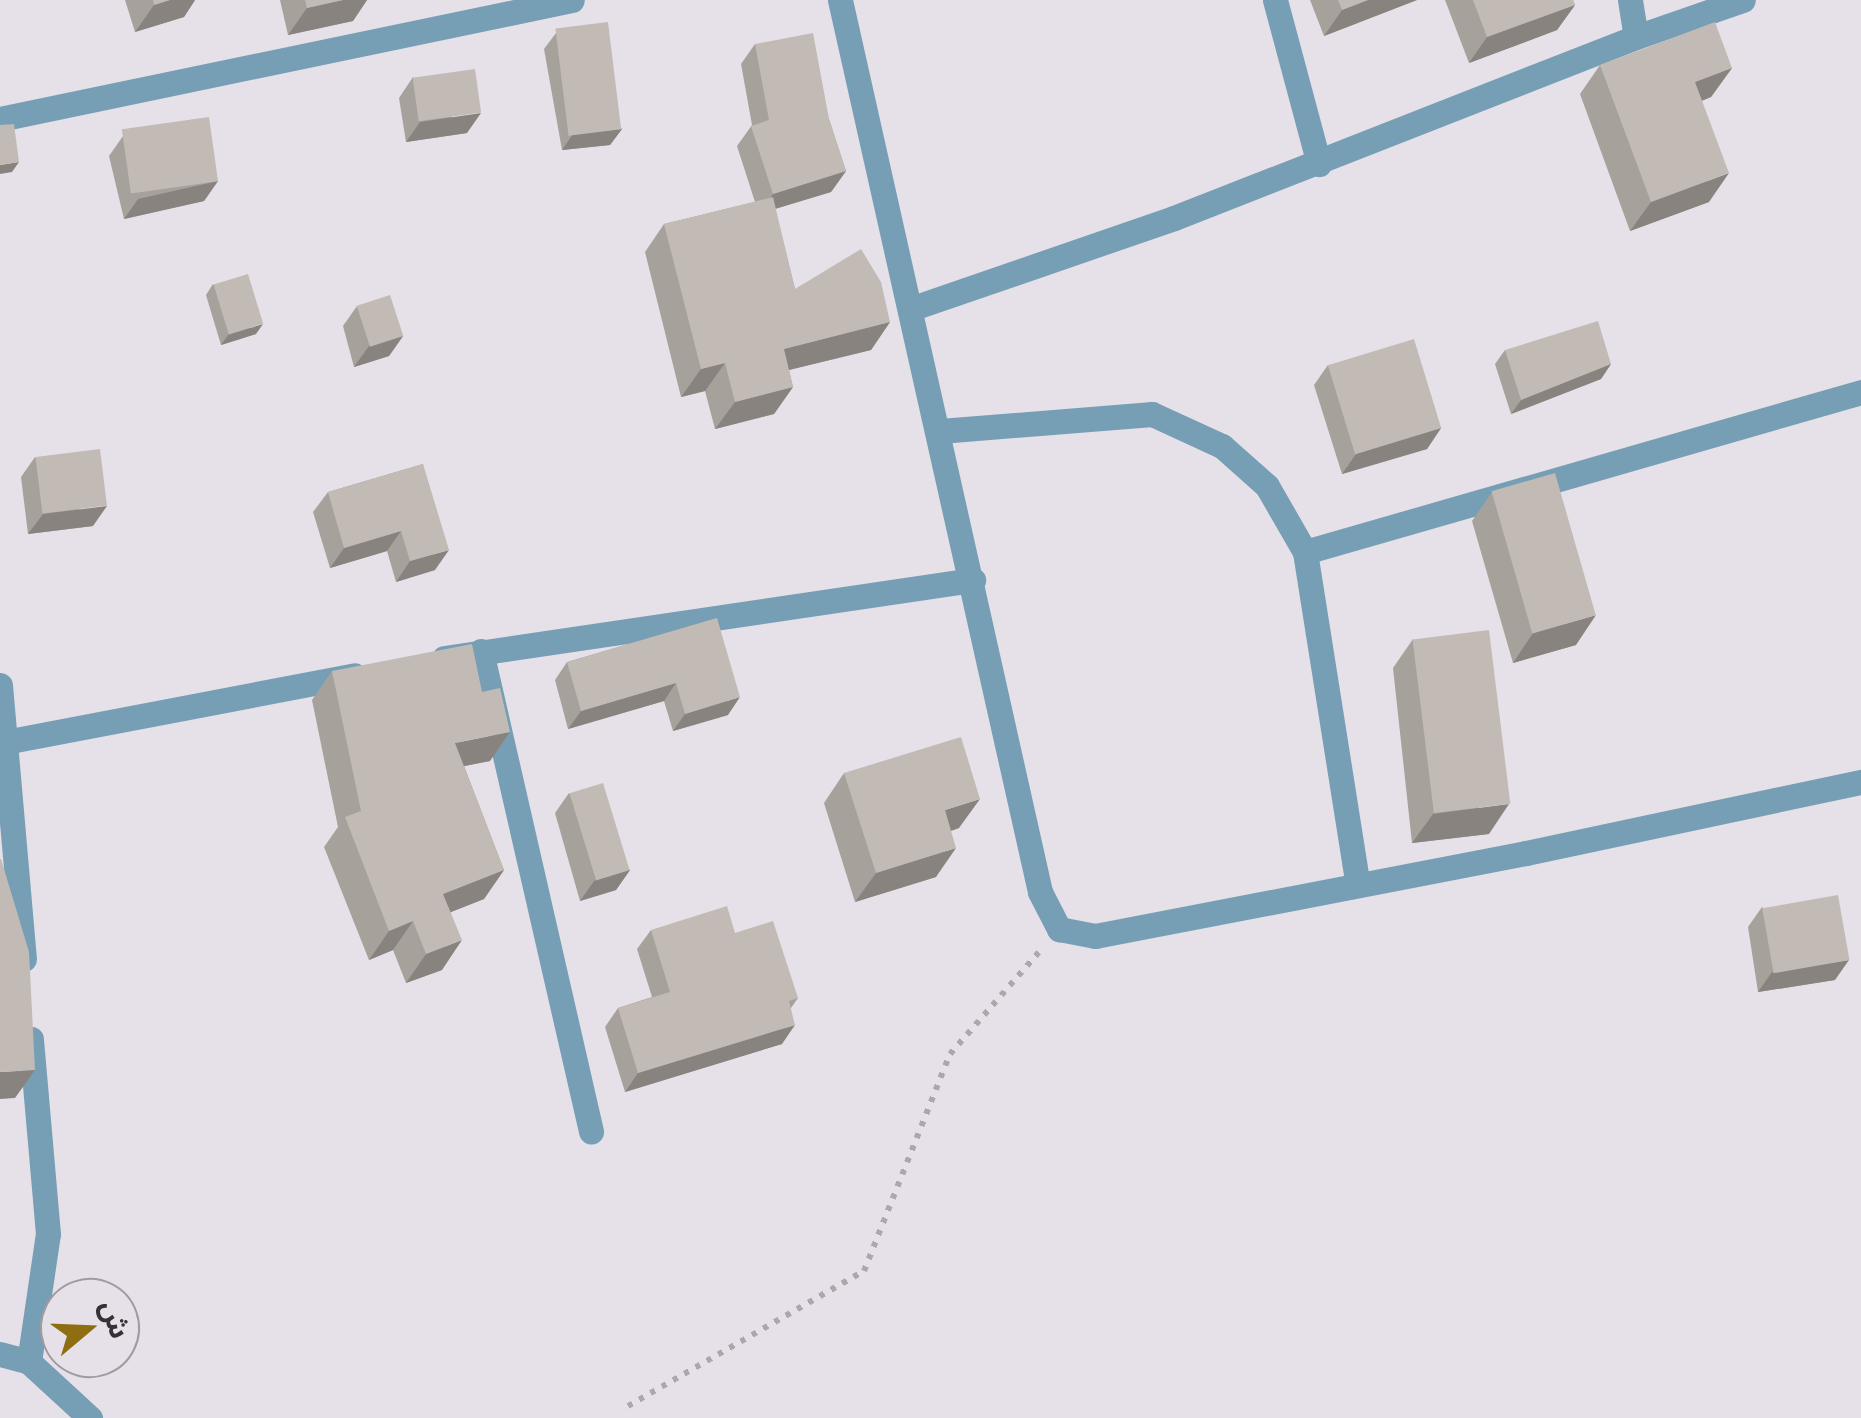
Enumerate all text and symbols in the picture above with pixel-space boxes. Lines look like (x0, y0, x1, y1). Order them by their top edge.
north arrow (40, 1278, 140, 1378)
text: ش (94, 1295, 139, 1343)

